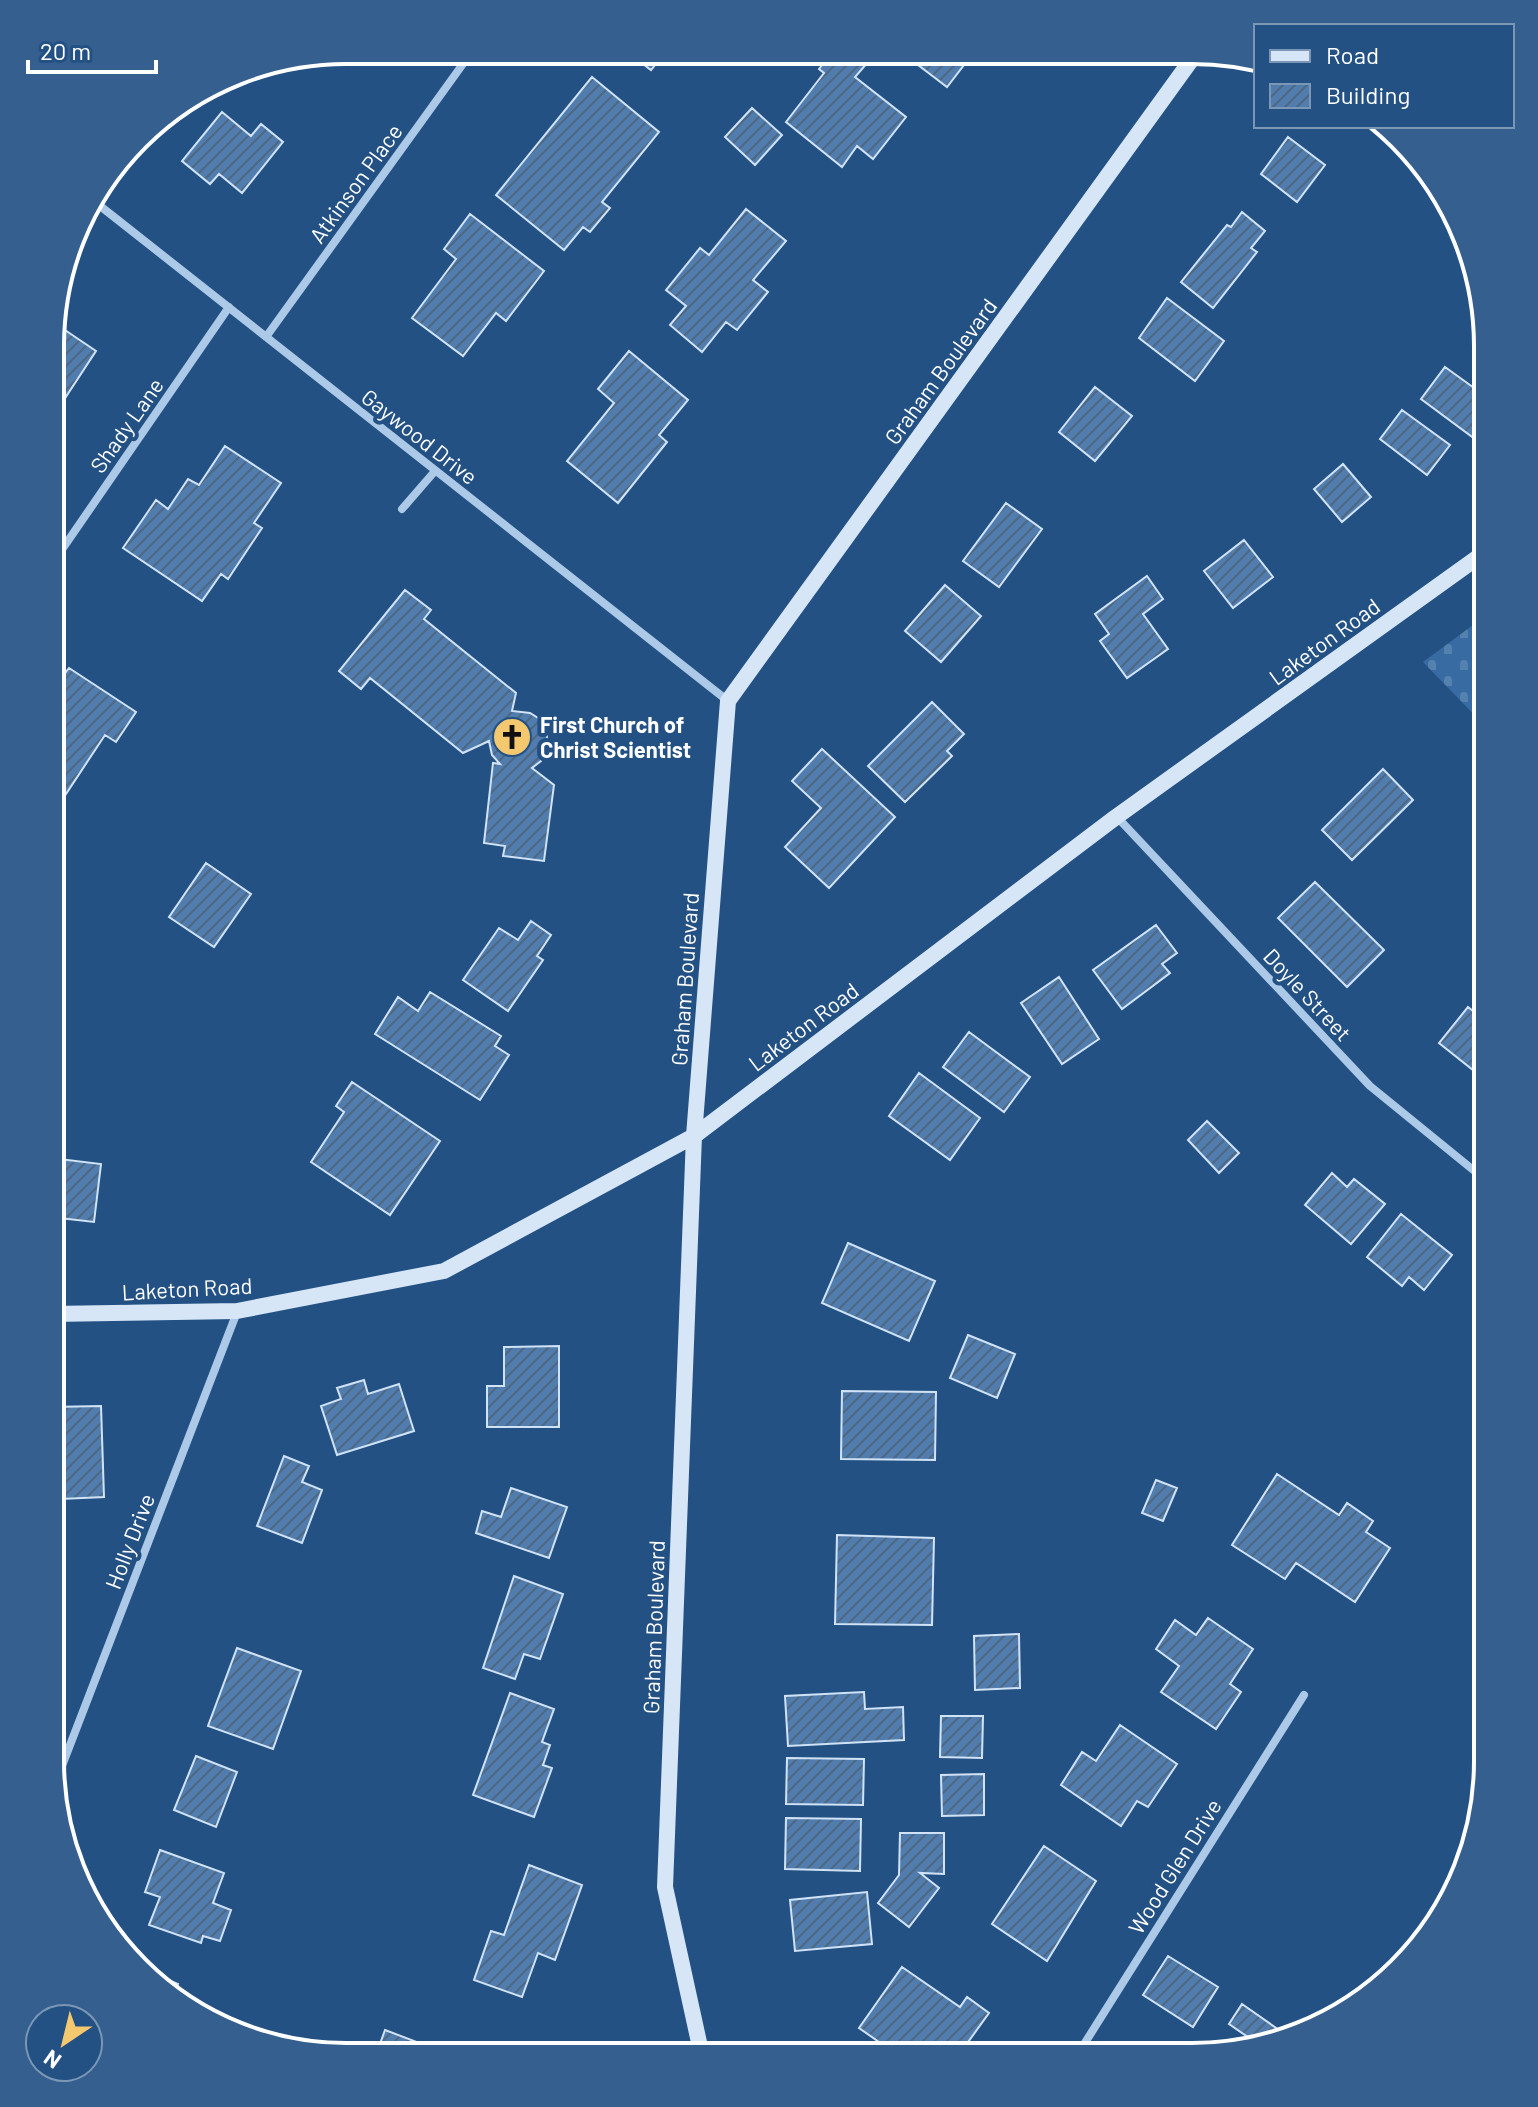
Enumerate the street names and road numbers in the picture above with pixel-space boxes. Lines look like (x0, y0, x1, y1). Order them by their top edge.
street label: Atkinson Place (303, 118, 407, 248)
street label: Graham Boulevard (878, 293, 1002, 449)
street label: Shady Lane (84, 373, 168, 477)
street label: Gaywood Drive (357, 383, 483, 489)
street label: Laketon Road (1264, 592, 1384, 690)
street label: Graham Boulevard (665, 891, 703, 1067)
street label: Doyle Street (1259, 943, 1357, 1045)
street label: Laketon Road (743, 976, 863, 1076)
street label: Laketon Road (121, 1272, 253, 1304)
street label: Holly Drive (99, 1490, 159, 1592)
street label: Graham Boulevard (637, 1540, 669, 1714)
street label: Wood Glen Drive (1122, 1794, 1226, 1938)

